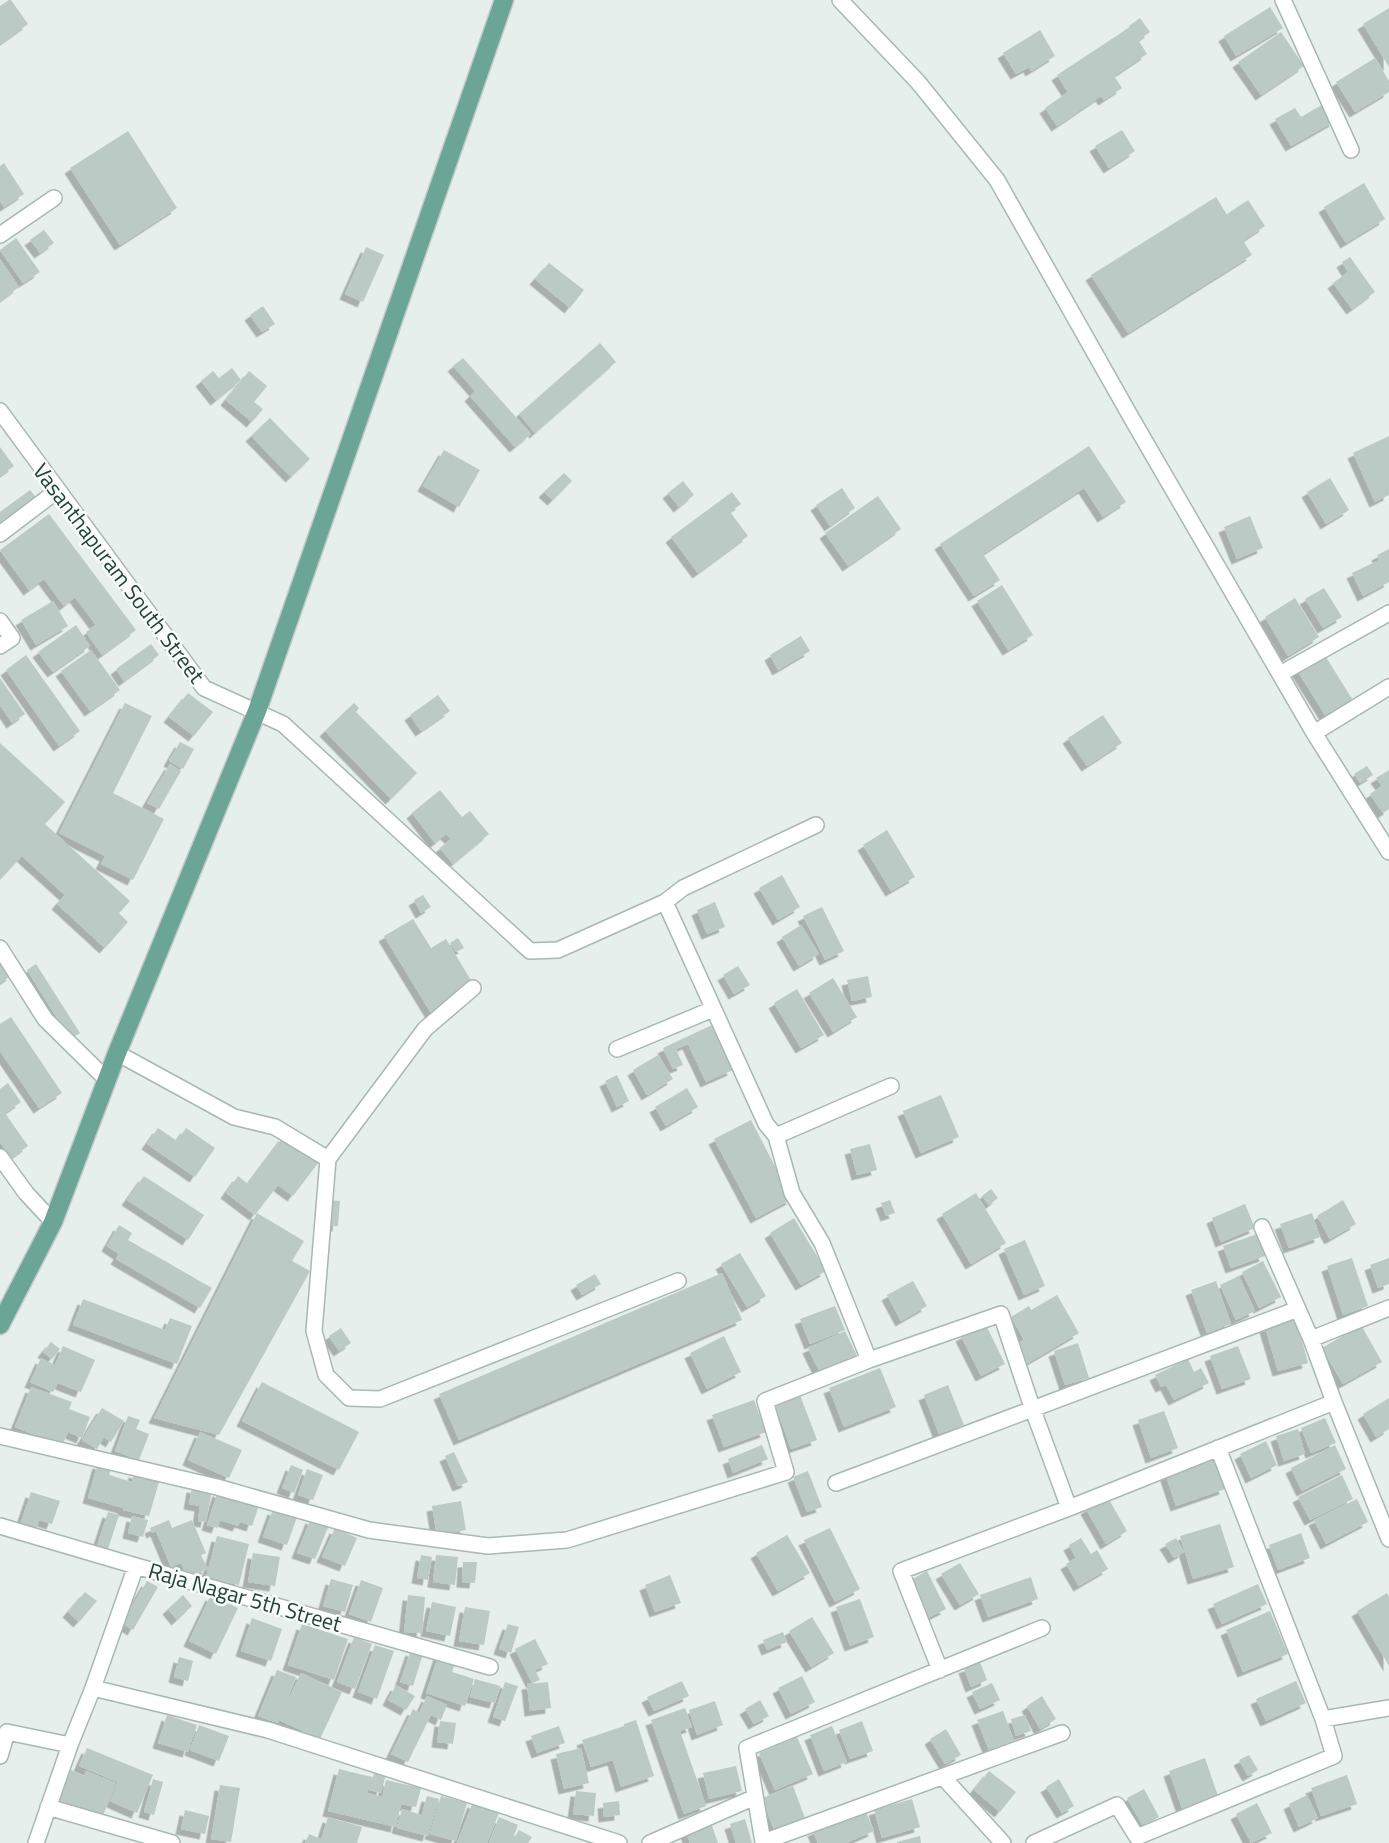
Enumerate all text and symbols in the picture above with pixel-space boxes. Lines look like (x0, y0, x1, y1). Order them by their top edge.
street label: Vasanthapuram South Street (25, 456, 213, 691)
street label: Raja Nagar 5th Street (145, 1553, 346, 1641)

